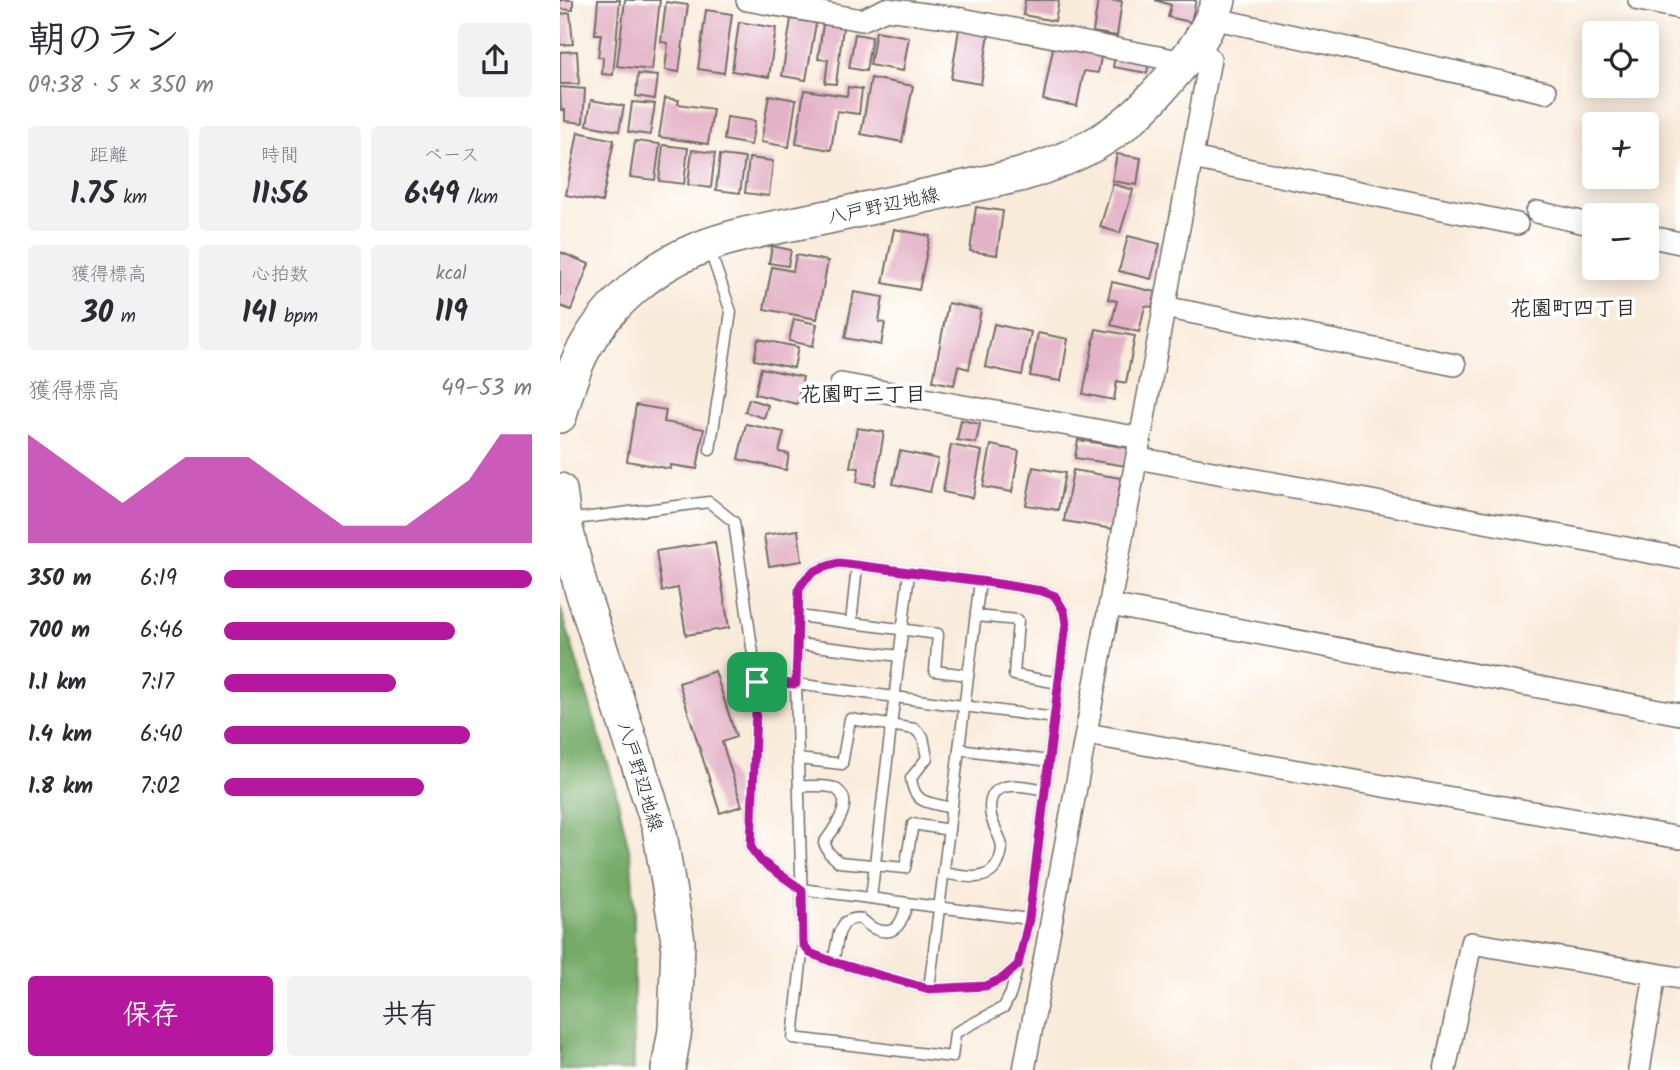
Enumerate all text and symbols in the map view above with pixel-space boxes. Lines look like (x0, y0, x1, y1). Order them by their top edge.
text: 朝のラン (28, 12, 180, 72)
map controls (1582, 21, 1659, 280)
button: locate (1582, 21, 1659, 98)
button: share (458, 23, 532, 97)
text: 09:38 · 5 × 350 m (28, 68, 214, 104)
button: + (1582, 112, 1659, 189)
text: 距離 (90, 141, 128, 171)
text: 時間 (261, 141, 299, 171)
text: ペース (423, 141, 479, 171)
text: 1.75 (70, 171, 116, 219)
text: 11:56 (252, 171, 308, 219)
text: 6:49 (405, 171, 460, 219)
street label: 八戸野辺地線 (825, 180, 942, 233)
text: km (116, 183, 147, 213)
text: /km (460, 183, 498, 213)
button: − (1582, 203, 1659, 280)
text: kcal (436, 259, 467, 289)
text: 獲得標高 (71, 260, 147, 290)
text: 心拍数 (251, 260, 309, 290)
text: 119 (435, 289, 468, 337)
text: 30 (81, 290, 113, 338)
text: 141 (242, 290, 276, 338)
district label: 花園町四丁目 (1510, 293, 1636, 326)
text: m (113, 302, 136, 332)
text: bpm (276, 302, 318, 332)
text: 49–53 m (441, 371, 532, 407)
text: 獲得標高 (28, 374, 120, 410)
district label: 花園町三丁目 (800, 379, 926, 412)
text: 350 m (28, 561, 92, 597)
text: 6:19 (140, 561, 177, 597)
text: 700 m (28, 613, 90, 649)
text: 6:46 (140, 613, 184, 649)
pin (727, 652, 787, 712)
icon: arrive (738, 663, 776, 701)
text: 1.1 km (28, 665, 86, 701)
text: 7:17 (140, 665, 174, 701)
text: 1.4 km (28, 717, 92, 753)
text: 6:40 (140, 717, 183, 753)
street label: 八戸野辺地線 (608, 718, 670, 835)
text: 1.8 km (28, 769, 93, 805)
text: 7:02 (140, 769, 181, 805)
button: 保存 (28, 976, 273, 1056)
button: 共有 (287, 976, 532, 1056)

